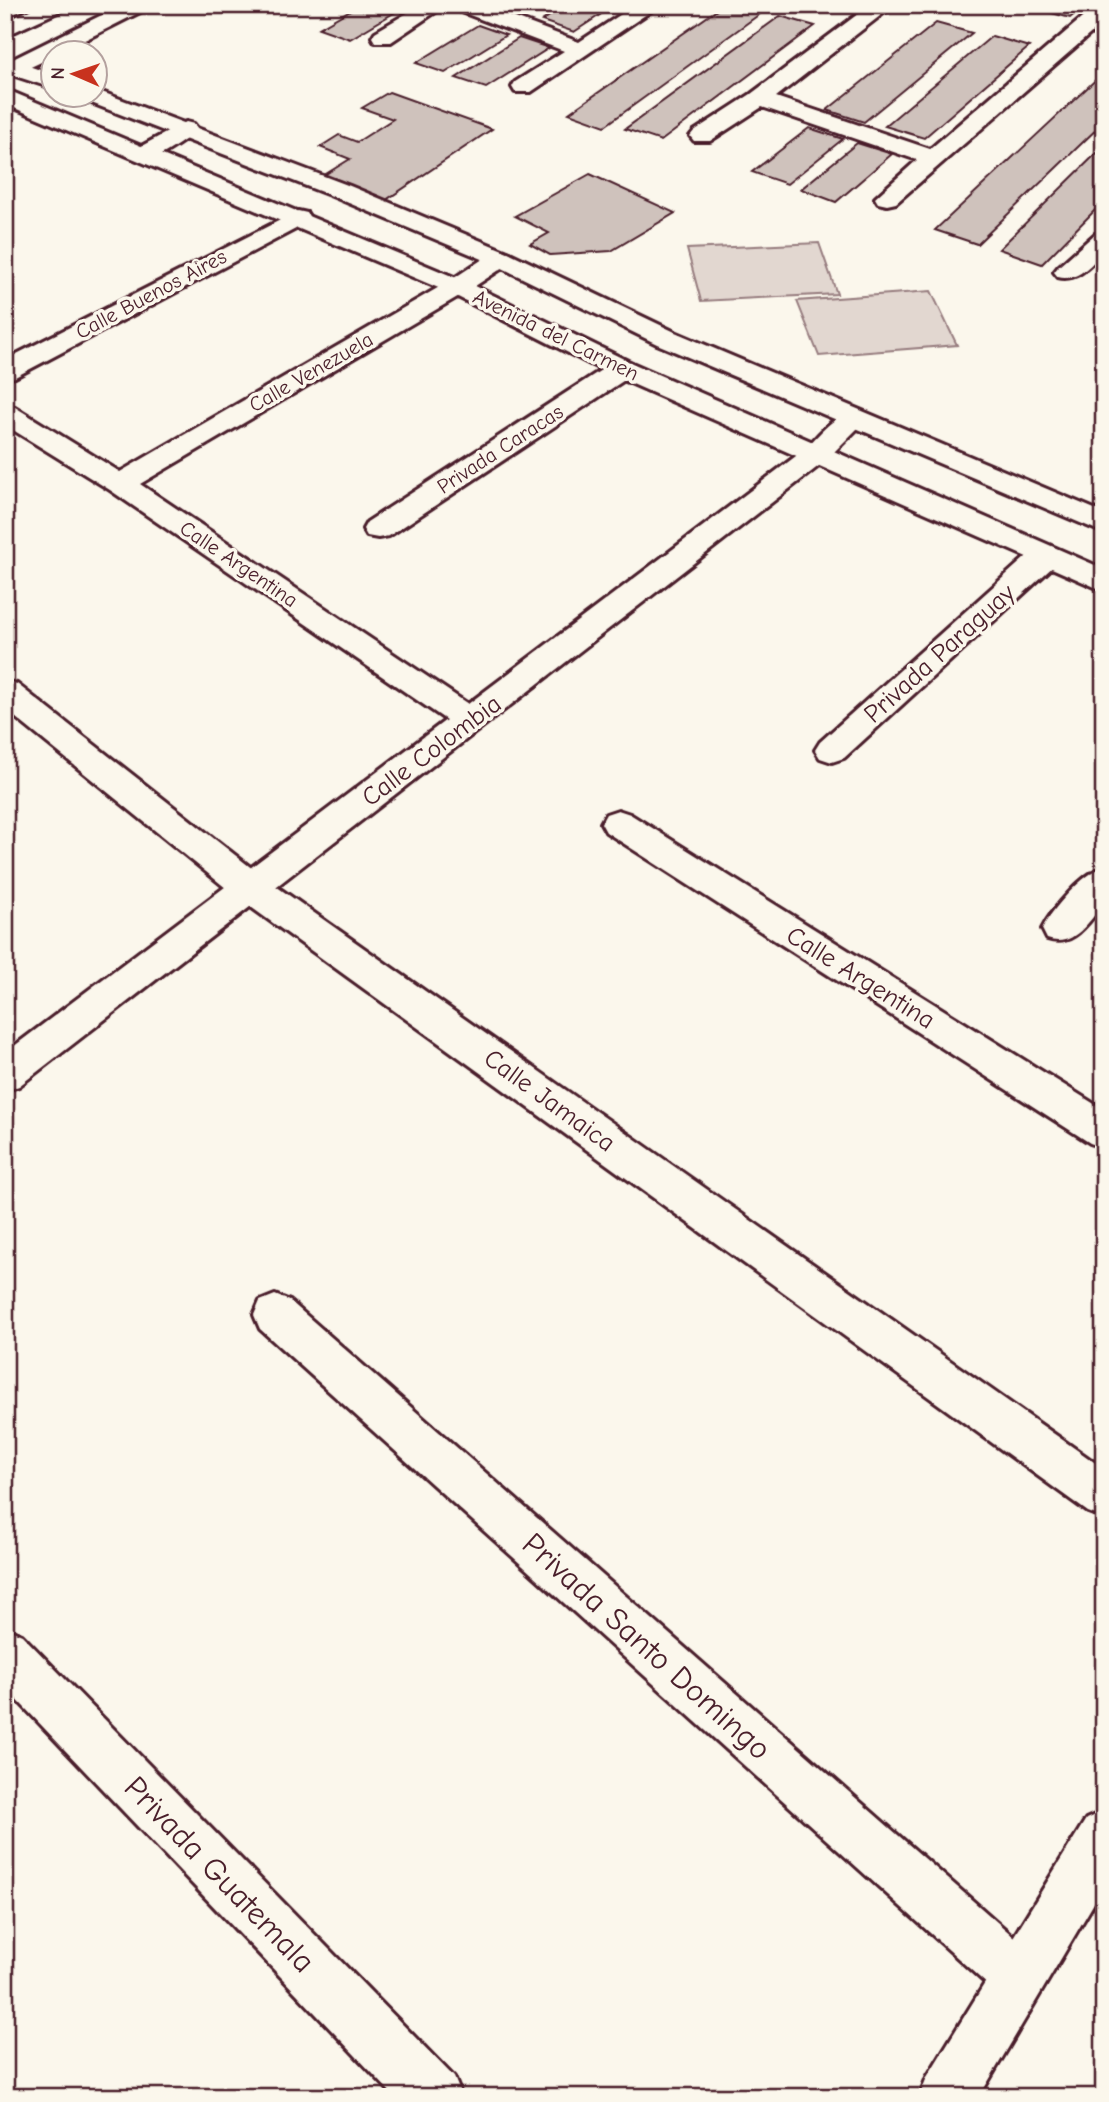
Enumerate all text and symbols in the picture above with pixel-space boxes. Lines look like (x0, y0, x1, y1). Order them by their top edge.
north arrow (38, 38, 108, 108)
text: N (47, 67, 69, 80)
street label: Calle Buenos Aires (72, 244, 230, 344)
street label: Avenida del Carmen (469, 284, 643, 386)
street label: Calle Venezuela (245, 327, 377, 417)
street label: Privada Caracas (433, 399, 567, 499)
street label: Calle Argentina (176, 516, 302, 612)
street label: Privada Paraguay (858, 578, 1022, 729)
street label: Calle Colombia (356, 689, 507, 813)
street label: Calle Argentina (781, 920, 940, 1035)
street label: Calle Jamaica (478, 1043, 621, 1158)
street label: Privada Santo Domingo (515, 1525, 778, 1768)
street label: Privada Guatemala (117, 1769, 322, 1980)

